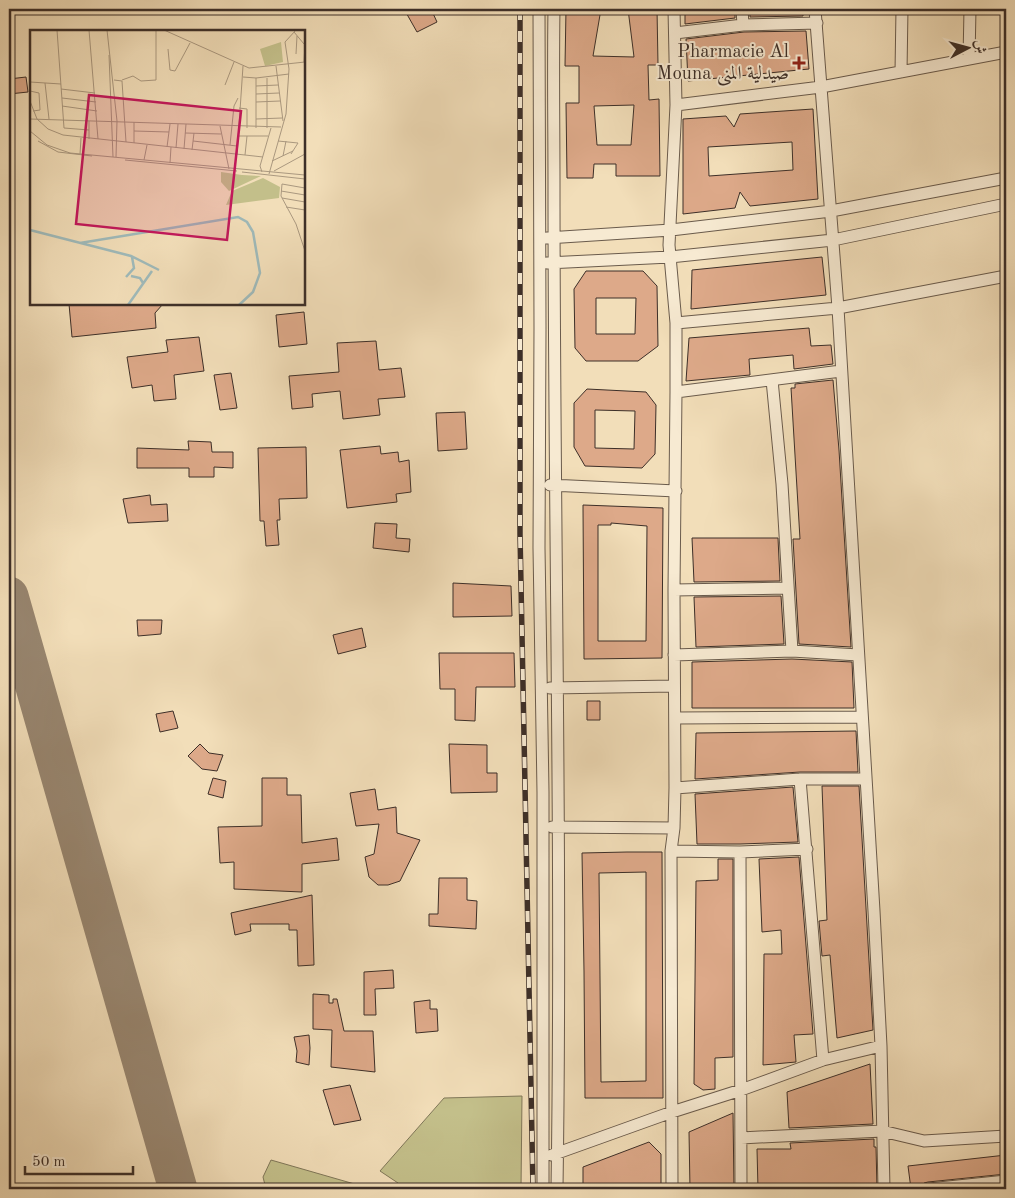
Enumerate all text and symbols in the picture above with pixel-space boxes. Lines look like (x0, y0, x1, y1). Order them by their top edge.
north arrow (942, 22, 992, 72)
inset map (30, 30, 305, 305)
text: ش (972, 39, 988, 54)
place label: Pharmacie Al Mouna صيدلية المنى (657, 43, 789, 86)
marker: Pharmacie Al Mouna صيدلية المنى (793, 57, 805, 69)
scale bar (25, 1143, 132, 1175)
text: 50 m (32, 1155, 66, 1170)

